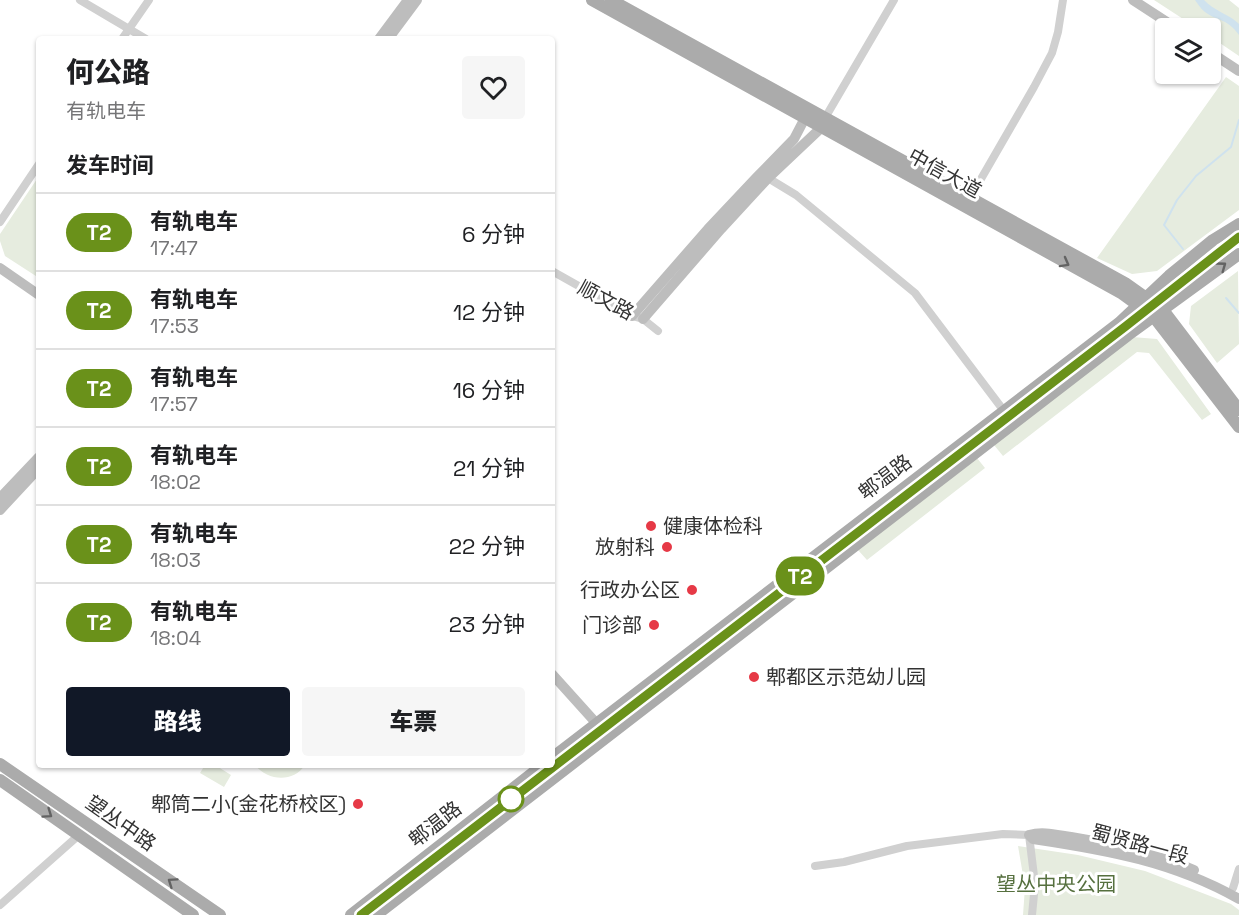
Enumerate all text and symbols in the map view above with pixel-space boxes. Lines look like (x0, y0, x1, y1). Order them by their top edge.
map controls (1155, 18, 1221, 84)
button: layers (1155, 18, 1221, 84)
text: 何公路 (66, 54, 150, 90)
button: heart (462, 56, 525, 119)
text: 有轨电车 (66, 98, 146, 124)
street label: 中信大道 (904, 142, 986, 204)
text: 发车时间 (66, 151, 154, 179)
text: 有轨电车 (150, 207, 238, 235)
text: T2 (87, 219, 111, 246)
text: 6 分钟 (462, 220, 525, 248)
text: 17:47 (150, 235, 198, 261)
one-way arrow (1059, 255, 1070, 267)
one-way arrow (1216, 262, 1227, 273)
street label: 顺文路 (573, 274, 639, 326)
text: 有轨电车 (150, 285, 238, 313)
text: T2 (87, 297, 111, 324)
text: 12 分钟 (453, 298, 525, 326)
text: 17:53 (150, 313, 199, 339)
text: 有轨电车 (150, 363, 238, 391)
text: T2 (87, 375, 111, 402)
text: 16 分钟 (453, 376, 525, 404)
text: 17:57 (150, 391, 198, 417)
text: 有轨电车 (150, 441, 238, 469)
street label: 郫温路 (853, 449, 917, 505)
text: T2 (87, 453, 111, 480)
text: 21 分钟 (453, 454, 525, 482)
text: 18:02 (150, 469, 201, 495)
place label: 健康体检科 (663, 513, 763, 539)
text: 有轨电车 (150, 519, 238, 547)
marker: 健康体检科 (644, 519, 658, 533)
text: T2 (87, 531, 111, 558)
text: 22 分钟 (449, 532, 525, 560)
place label: 放射科 (595, 534, 655, 560)
marker: 放射科 (660, 540, 674, 554)
text: 18:03 (150, 547, 201, 573)
line badge: T2 (773, 556, 827, 596)
text: T2 (788, 563, 812, 590)
place label: 行政办公区 (580, 577, 680, 603)
marker: 行政办公区 (685, 583, 699, 597)
text: 有轨电车 (150, 597, 238, 625)
text: T2 (87, 609, 111, 636)
text: 23 分钟 (449, 610, 525, 638)
place label: 门诊部 (582, 612, 642, 638)
marker: 门诊部 (647, 618, 661, 632)
text: 18:04 (150, 625, 201, 651)
place label: 郫都区示范幼儿园 (766, 664, 926, 690)
marker: 郫都区示范幼儿园 (747, 670, 761, 684)
button: 路线 (66, 687, 290, 756)
button: 车票 (302, 687, 525, 756)
unlabelled marker (498, 786, 524, 812)
street label: 望丛中路 (81, 789, 161, 857)
place label: 郫筒二小(金花桥校区) (151, 791, 346, 817)
street label: 郫温路 (403, 795, 467, 853)
marker: 郫筒二小(金花桥校区) (351, 797, 365, 811)
one-way arrow (41, 807, 52, 818)
street label: 蜀贤路一段 (1088, 819, 1192, 869)
park label: 望丛中央公园 (996, 871, 1116, 897)
one-way arrow (167, 878, 178, 889)

